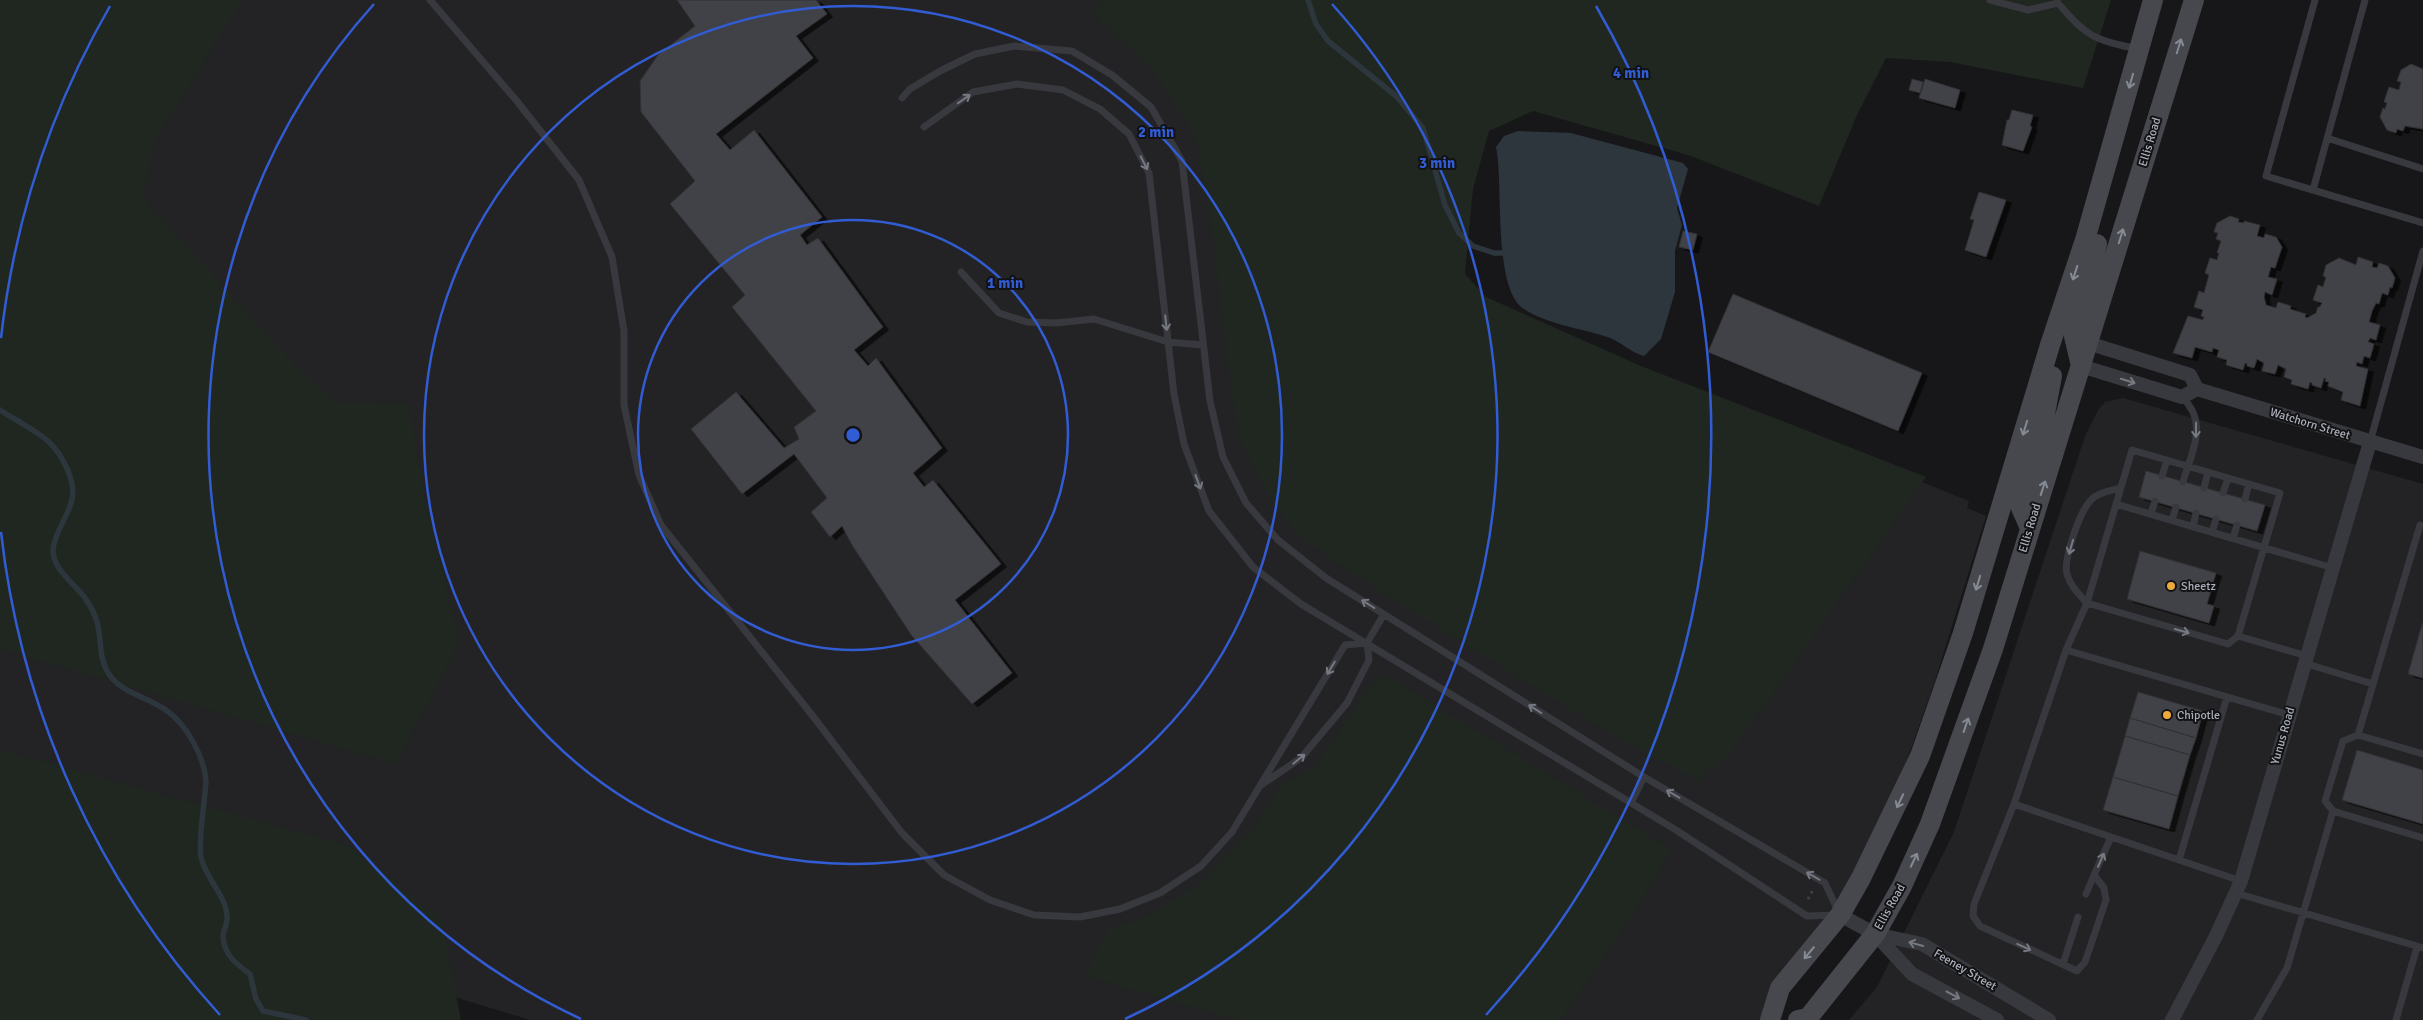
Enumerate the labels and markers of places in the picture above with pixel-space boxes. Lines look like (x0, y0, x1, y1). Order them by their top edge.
centre of rings (844, 426, 862, 444)
place label: Sheetz (2181, 579, 2216, 594)
marker: Sheetz (2165, 580, 2177, 592)
place label: Chipotle (2177, 708, 2220, 723)
marker: Chipotle (2161, 709, 2173, 721)

